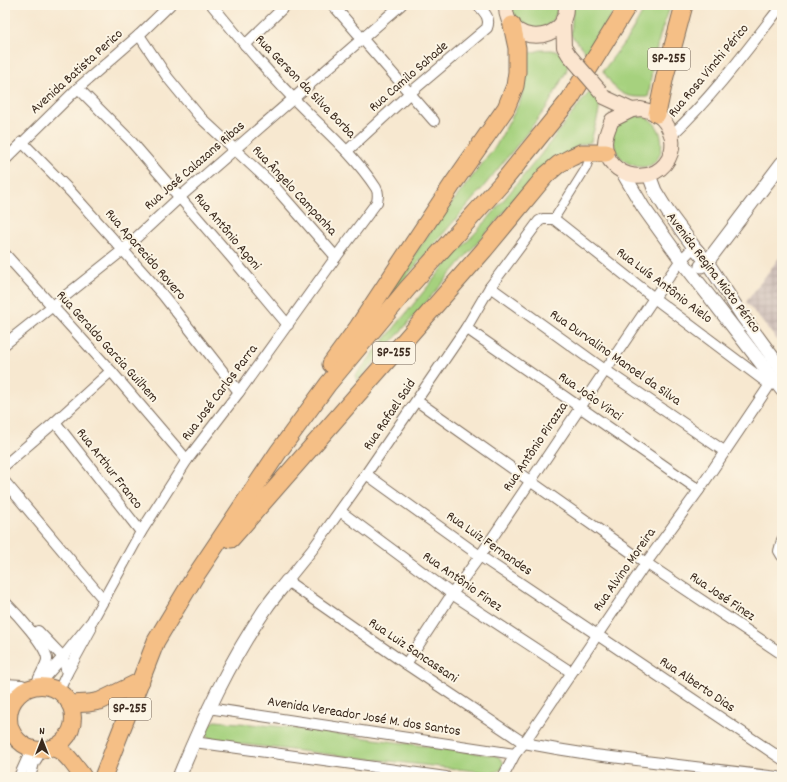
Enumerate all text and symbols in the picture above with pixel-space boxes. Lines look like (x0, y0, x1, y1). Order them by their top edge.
street label: Rua Rosa Vinchi Périco (664, 20, 754, 122)
street label: Avenida Batista Perico (26, 25, 128, 119)
street label: Rua Gerson da Silva Borba (250, 31, 360, 144)
street label: Rua Camilo Sahade (365, 37, 453, 117)
road number: SP-255 (648, 48, 690, 70)
street label: Rua José Calazans Ribas (140, 116, 250, 215)
street label: Rua Ângelo Campanha (247, 141, 341, 241)
street label: Rua Antônio Agoni (189, 189, 266, 275)
street label: Rua Aparecido Rovero (100, 205, 190, 305)
street label: Avenida Regina Mioto Périco (661, 208, 765, 338)
street label: Rua Luís Antônio Aielo (612, 243, 716, 329)
street label: Rua Geraldo Garcia Guilhem (51, 286, 163, 408)
street label: Rua Durvalino Manoel da Silva (545, 305, 685, 411)
street label: Rua José Carlos Parra (177, 340, 263, 445)
road number: SP-255 (373, 342, 415, 364)
street label: Rua João Vinci (554, 367, 627, 427)
street label: Rua Rafael Said (359, 375, 421, 455)
street label: Rua Antônio Pirazza (498, 398, 574, 496)
street label: Rua Arthur Franco (71, 424, 147, 514)
street label: Rua Luiz Fernandes (442, 507, 536, 581)
street label: Rua Alvino Moreira (589, 524, 662, 616)
street label: Rua Antônio Finez (418, 547, 507, 617)
street label: Rua José Finez (685, 568, 760, 627)
street label: Rua Luiz Sancassani (364, 614, 462, 689)
street label: Rua Alberto Dias (655, 652, 739, 718)
street label: Avenida Vereador José M. dos Santos (266, 692, 462, 742)
road number: SP-255 (109, 698, 151, 720)
north arrow (22, 720, 62, 760)
text: N (39, 724, 45, 740)

